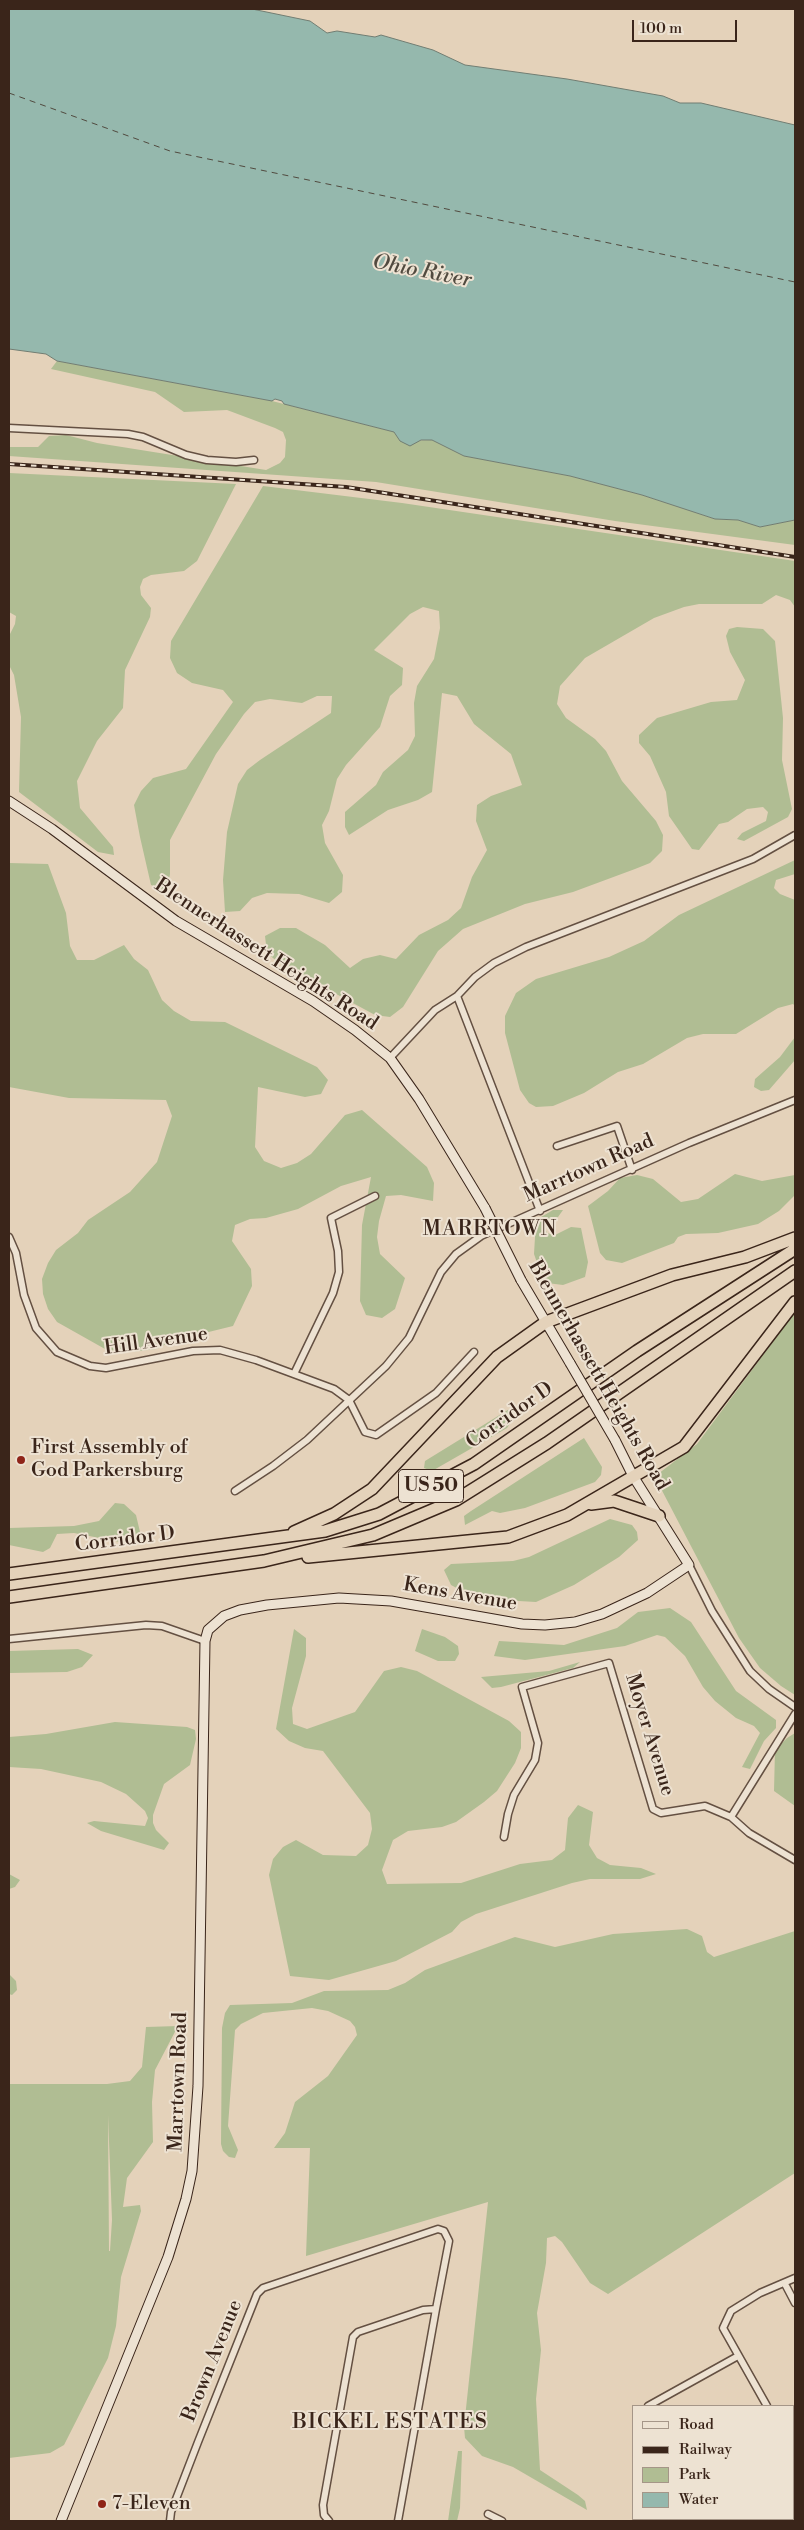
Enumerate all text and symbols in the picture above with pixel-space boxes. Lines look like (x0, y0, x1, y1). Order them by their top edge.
scale bar (634, 10, 739, 42)
text: 100 m (640, 19, 682, 38)
water label: Ohio River (370, 250, 474, 294)
street label: Blennerhassett Heights Road (150, 874, 382, 1036)
street label: Marrtown Road (520, 1130, 658, 1208)
district label: MARRTOWN (422, 1217, 558, 1243)
street label: Blennerhassett Heights Road (522, 1257, 674, 1495)
street label: Hill Avenue (103, 1323, 209, 1361)
street label: Corridor D (462, 1377, 558, 1455)
place label: First Assembly of God Parkersburg (31, 1436, 188, 1483)
marker: First Assembly of God Parkersburg (15, 1454, 27, 1466)
road number: US 50 (398, 1470, 464, 1502)
street label: Corridor D (74, 1522, 176, 1558)
street label: Kens Avenue (401, 1573, 519, 1617)
street label: Moyer Avenue (619, 1671, 679, 1799)
street label: Marrtown Road (165, 2012, 193, 2152)
street label: Brown Avenue (178, 2297, 248, 2425)
legend (632, 2405, 794, 2520)
district label: BICKEL ESTATES (290, 2410, 490, 2436)
text: Road (679, 2415, 714, 2434)
text: Railway (679, 2440, 732, 2459)
text: Park (679, 2465, 710, 2484)
text: Water (679, 2490, 718, 2509)
place label: 7-Eleven (112, 2492, 191, 2516)
marker: 7-Eleven (96, 2498, 108, 2510)

